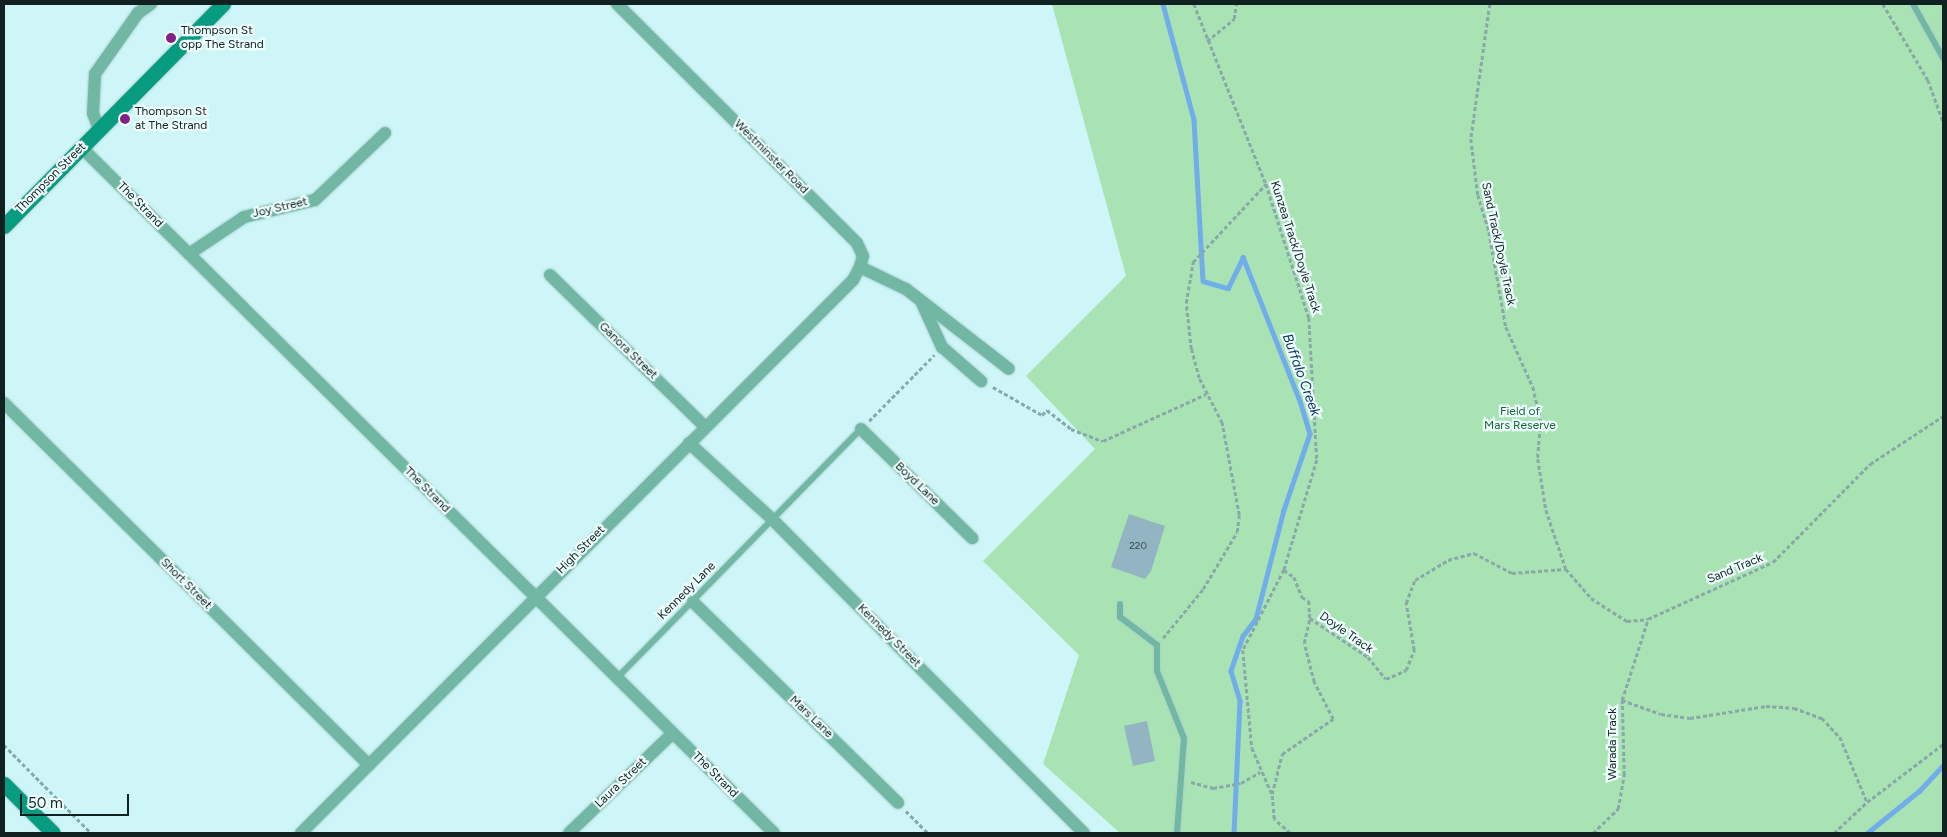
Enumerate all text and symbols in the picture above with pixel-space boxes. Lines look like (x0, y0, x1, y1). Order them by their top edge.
place label: Thompson St opp The Strand (181, 24, 264, 52)
marker: Thompson St opp The Strand (165, 32, 177, 44)
place label: Thompson St at The Strand (135, 105, 207, 133)
marker: Thompson St at The Strand (119, 113, 131, 125)
street label: Westminster Road (731, 117, 811, 197)
street label: Thompson Street (13, 140, 89, 216)
street label: The Strand (114, 179, 166, 231)
street label: Kunzea Track/Doyle Track (1267, 179, 1323, 315)
street label: Sand Track/Doyle Track (1478, 181, 1518, 307)
street label: Joy Street (251, 195, 309, 221)
street label: Ganora Street (596, 320, 660, 382)
water label: Buffalo Creek (1278, 331, 1324, 419)
park label: Field of Mars Reserve (1484, 405, 1556, 433)
street label: Boyd Lane (892, 459, 942, 509)
street label: The Strand (401, 464, 453, 516)
street label: High Street (554, 523, 608, 577)
house number: 220 (1129, 540, 1147, 552)
street label: Sand Track (1705, 551, 1765, 587)
street label: Short Street (158, 556, 214, 612)
street label: Kennedy Lane (655, 559, 719, 623)
street label: Kennedy Street (854, 601, 924, 671)
street label: Doyle Track (1316, 609, 1376, 657)
street label: Mars Lane (786, 693, 836, 741)
street label: Warada Track (1606, 708, 1620, 780)
street label: The Strand (689, 749, 741, 801)
street label: Laura Street (592, 755, 650, 811)
scale bar (22, 784, 131, 816)
text: 50 m (28, 794, 63, 812)

